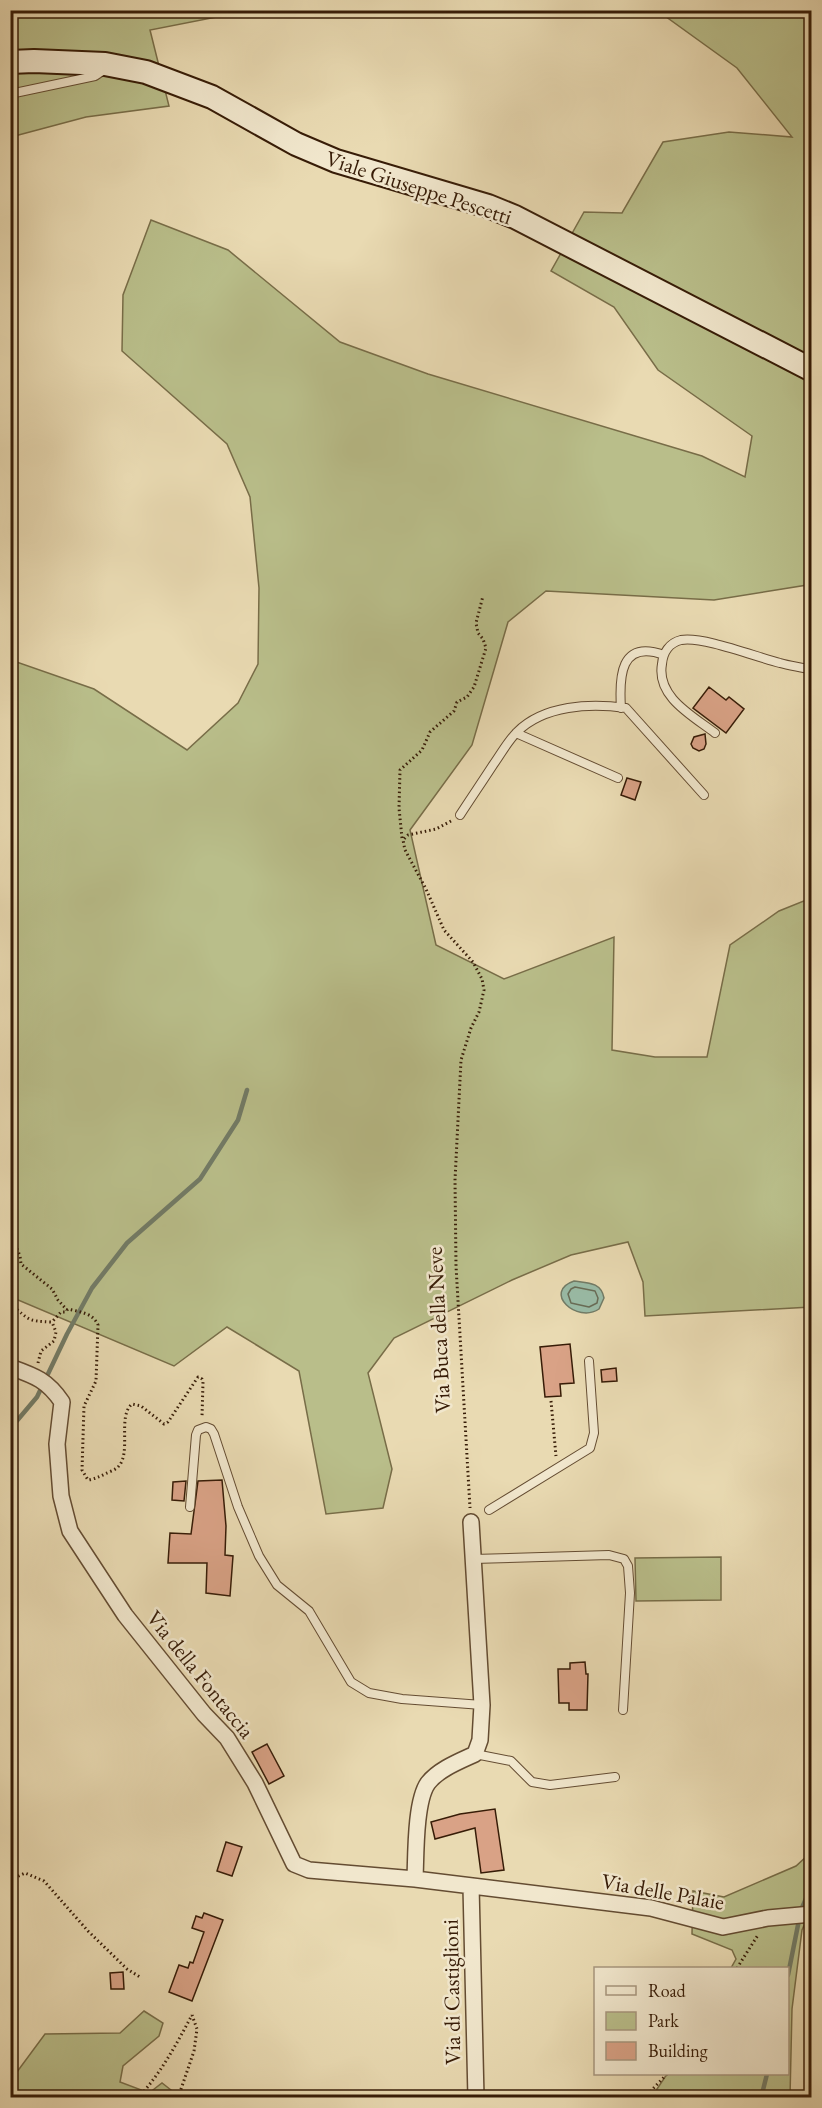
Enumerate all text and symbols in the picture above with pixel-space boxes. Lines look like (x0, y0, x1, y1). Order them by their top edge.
street label: Viale Giuseppe Pescetti (322, 144, 516, 231)
street label: Via Buca della Neve (420, 1246, 457, 1414)
street label: Via della Fontaccia (140, 1604, 261, 1745)
street label: Via delle Palaie (599, 1866, 727, 1917)
street label: Via di Castiglioni (436, 1919, 467, 2065)
legend (594, 1967, 789, 2075)
text: Road (648, 1979, 687, 2002)
text: Park (648, 2009, 679, 2032)
text: Building (648, 2039, 708, 2062)

